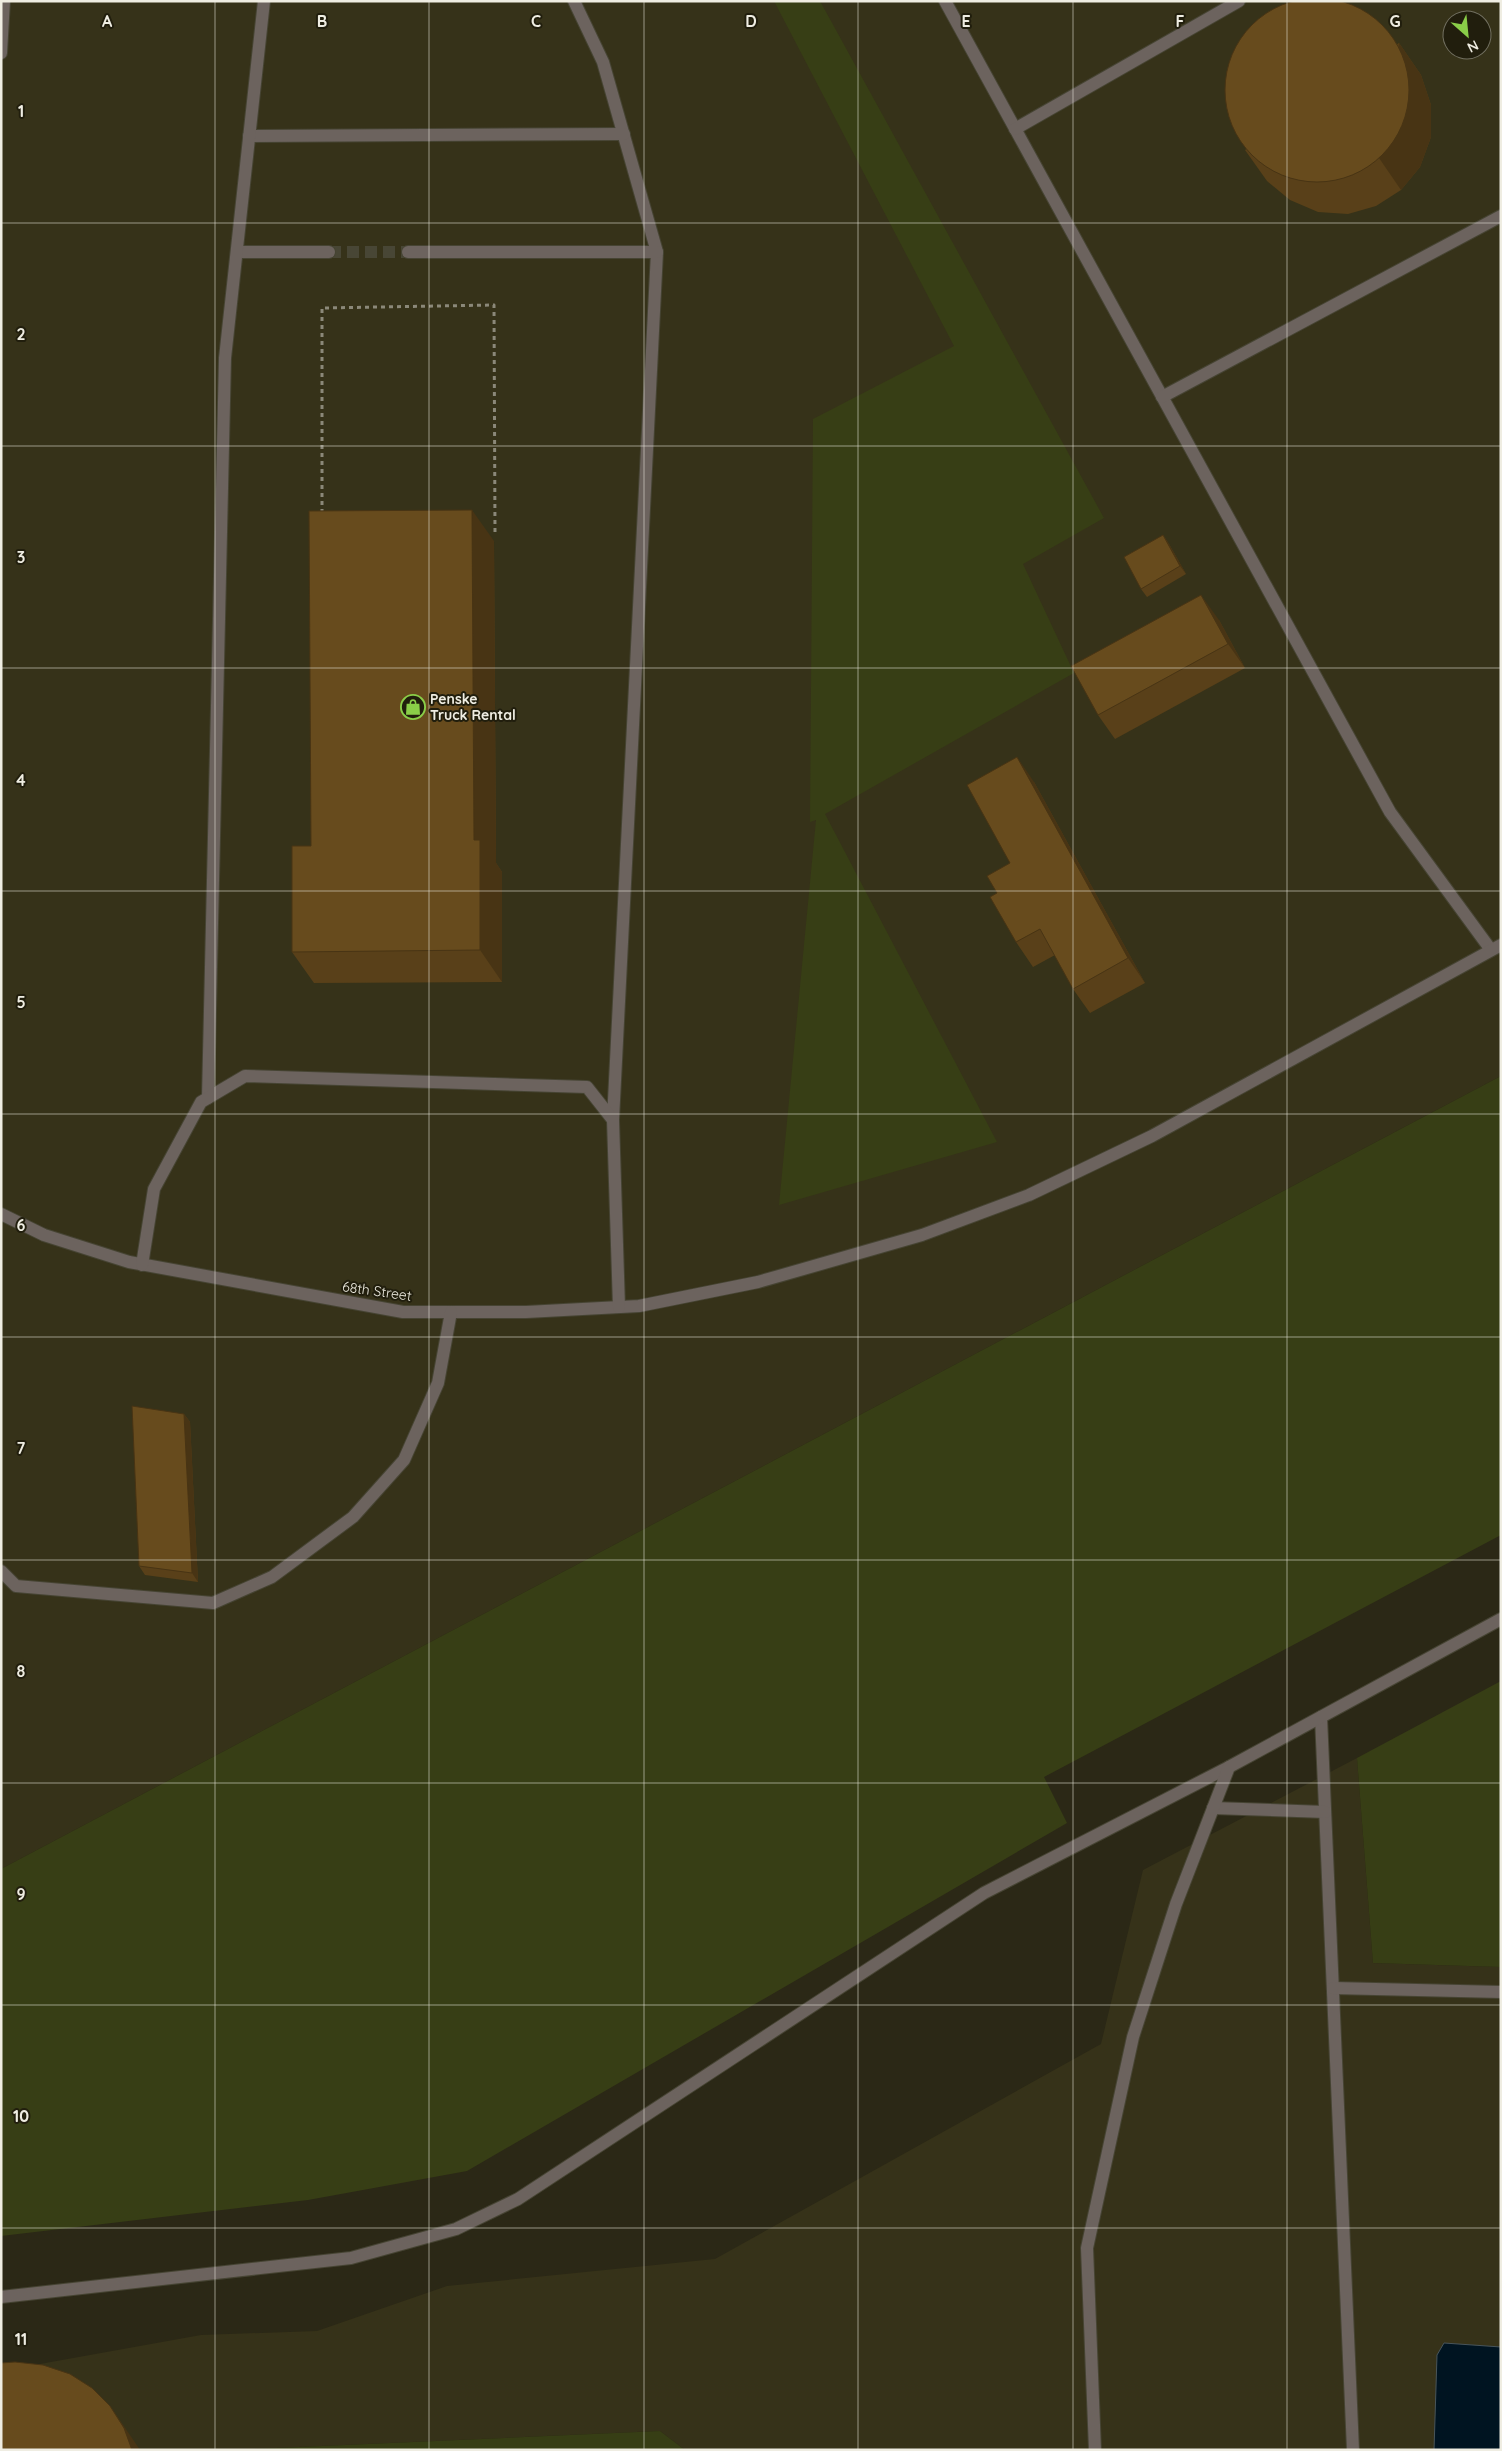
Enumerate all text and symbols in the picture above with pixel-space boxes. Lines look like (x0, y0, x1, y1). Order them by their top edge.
north arrow (1442, 10, 1492, 60)
text: A (102, 11, 113, 31)
text: B (317, 11, 327, 31)
text: C (531, 11, 541, 31)
text: D (745, 11, 757, 31)
text: E (961, 11, 971, 31)
text: F (1176, 11, 1185, 31)
text: G (1389, 11, 1401, 31)
text: N (1464, 36, 1482, 57)
text: 1 (18, 101, 24, 121)
text: 2 (16, 324, 26, 344)
text: 3 (17, 547, 25, 567)
place label: Penske Truck Rental (430, 690, 516, 724)
shop icon: Penske Truck Rental (400, 694, 426, 720)
text: 4 (16, 770, 26, 790)
text: 5 (16, 992, 26, 1012)
text: 6 (17, 1215, 26, 1235)
street label: 68th Street (341, 1277, 413, 1305)
text: 7 (17, 1438, 26, 1458)
text: 8 (17, 1661, 26, 1681)
text: 9 (16, 1884, 26, 1904)
text: 10 (13, 2106, 29, 2126)
text: 11 (15, 2329, 27, 2349)

